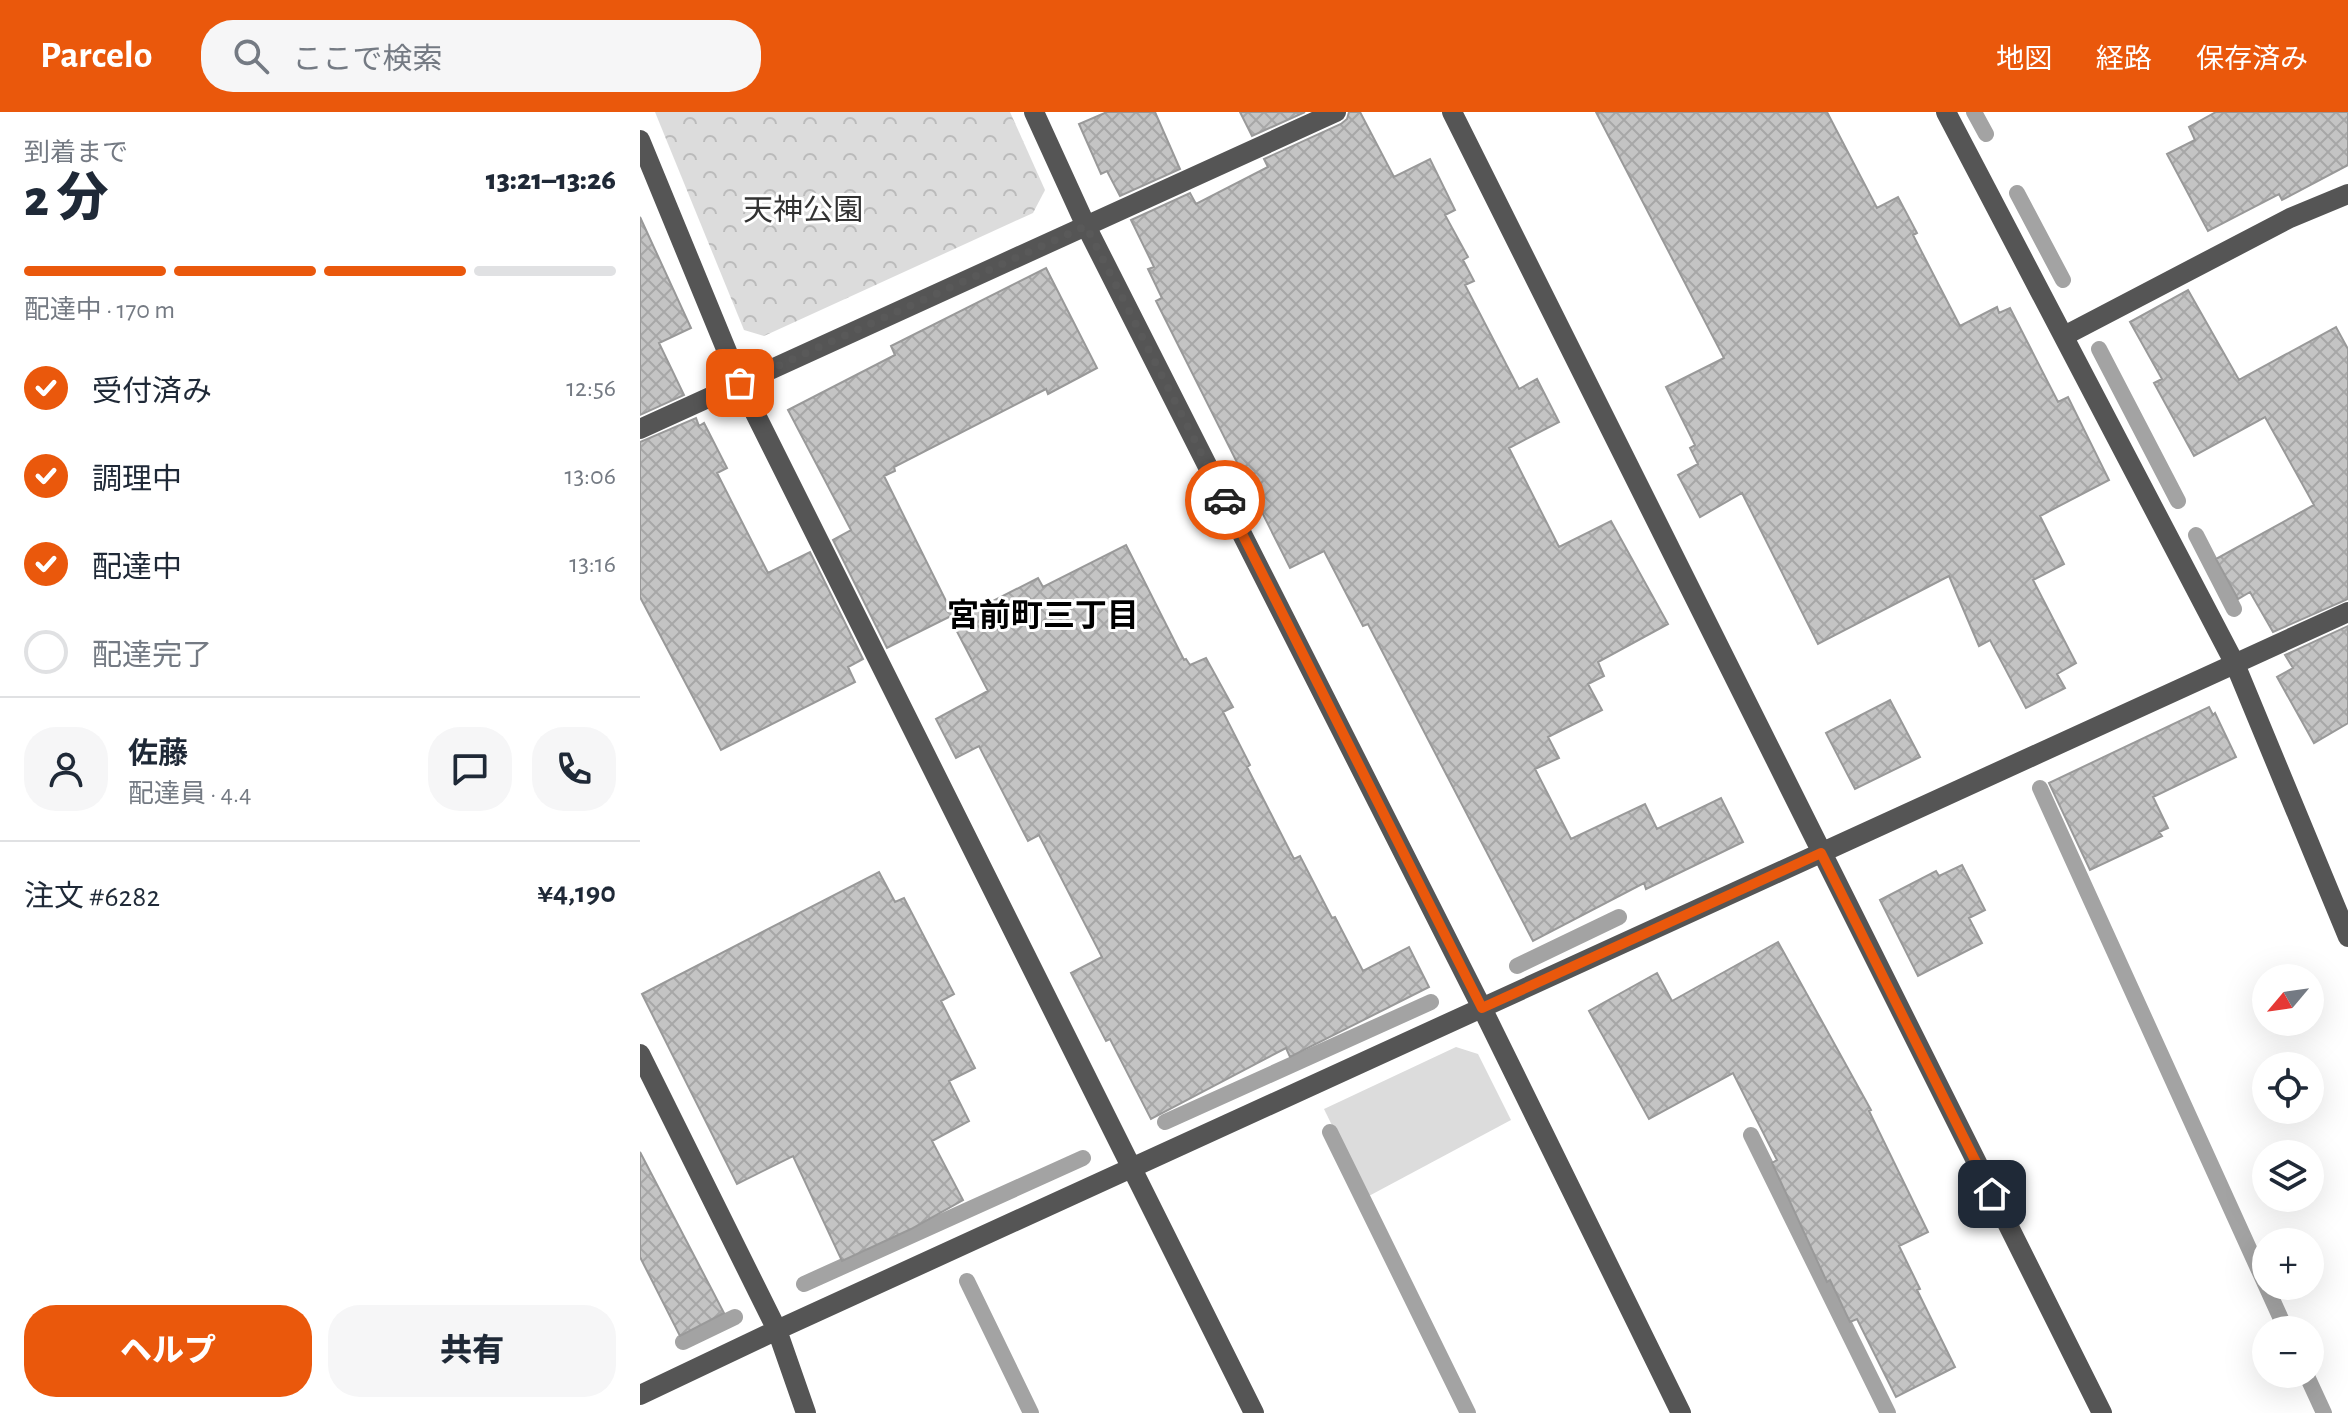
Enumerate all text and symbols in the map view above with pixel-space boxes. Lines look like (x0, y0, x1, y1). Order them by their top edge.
search box (201, 20, 761, 92)
icon: search (229, 34, 273, 78)
text: Parcelo (40, 37, 153, 75)
text: ここで検索 (293, 45, 443, 75)
text: 地図 (1996, 46, 2052, 74)
text: 経路 (2096, 46, 2152, 74)
text: 保存済み (2196, 46, 2308, 74)
text: 到着まで (24, 140, 128, 166)
text: 13:21–13:26 (486, 165, 616, 195)
text: 2 分 (24, 173, 108, 225)
park label: 天神公園 (743, 194, 863, 226)
text: 配達中 · 170 m (24, 297, 175, 323)
pin (706, 349, 774, 417)
icon: bag (718, 361, 762, 405)
icon: check (24, 366, 68, 410)
text: 12:56 (566, 375, 616, 401)
text: 受付済み (92, 377, 212, 407)
icon: check (24, 454, 68, 498)
courier (1185, 460, 1265, 540)
text: 13:06 (564, 463, 616, 489)
text: 調理中 (92, 465, 182, 495)
icon: car (1203, 478, 1247, 522)
icon: check (24, 542, 68, 586)
text: 13:16 (569, 551, 616, 577)
text: 配達中 (92, 553, 182, 583)
district label: 宮前町三丁目 (947, 598, 1139, 632)
text: 配達完了 (92, 641, 212, 671)
button: person (24, 727, 108, 811)
button: chat (428, 727, 512, 811)
button: phone (532, 727, 616, 811)
text: 佐藤 (128, 739, 188, 769)
text: 配達員 · 4.4 (128, 781, 252, 807)
text: ¥4,190 (537, 878, 616, 908)
text: 注文 #6282 (24, 882, 160, 912)
north arrow (2252, 964, 2324, 1036)
map controls (2252, 964, 2324, 1388)
button: locate (2252, 1052, 2324, 1124)
button: layers (2252, 1140, 2324, 1212)
pin (1958, 1160, 2026, 1228)
icon: home (1970, 1172, 2014, 1216)
button: + (2252, 1228, 2324, 1300)
button: ヘルプ (24, 1305, 312, 1397)
button: 共有 (328, 1305, 616, 1397)
button: − (2252, 1316, 2324, 1388)

